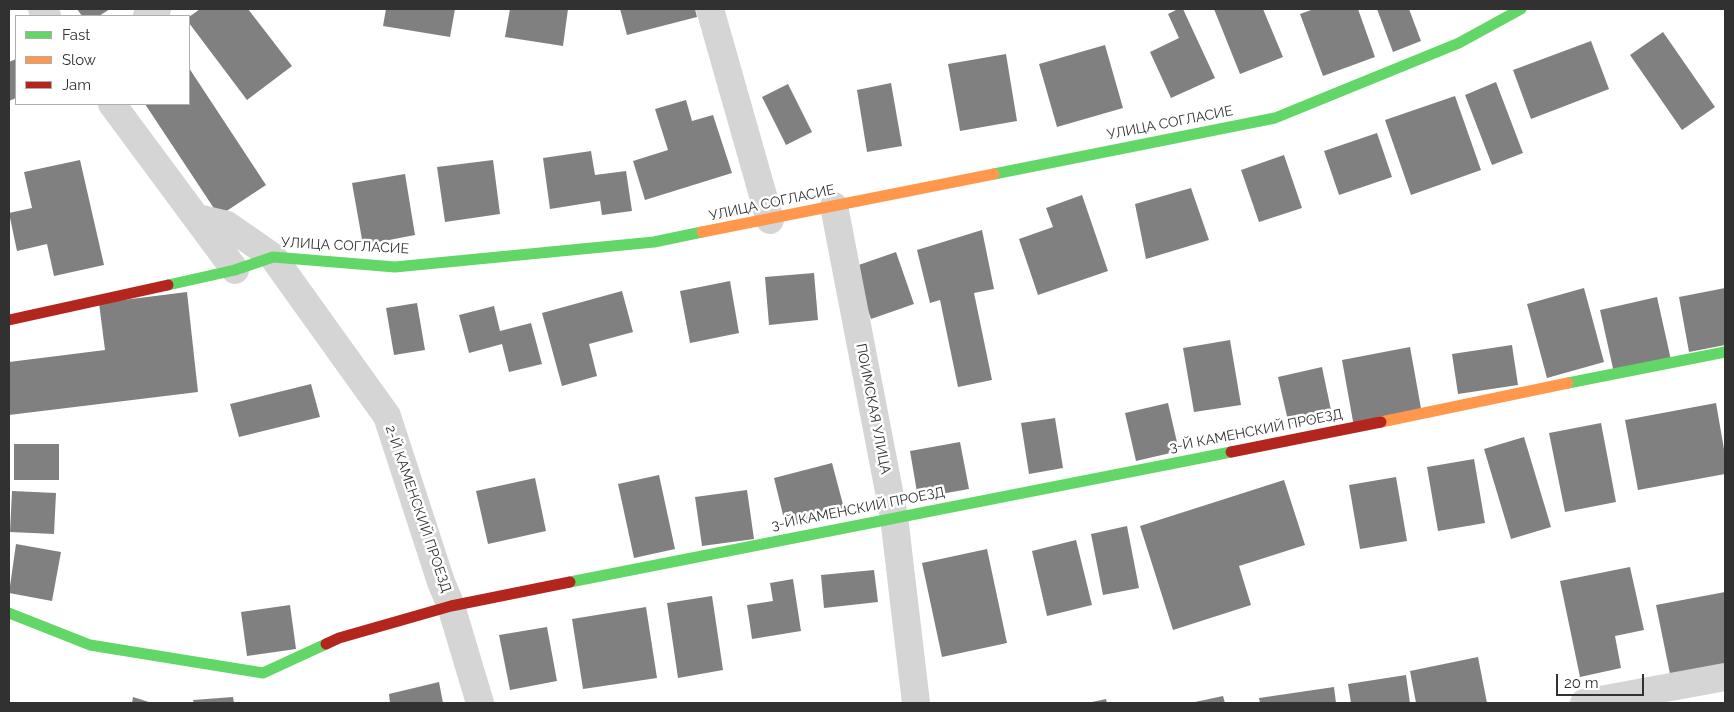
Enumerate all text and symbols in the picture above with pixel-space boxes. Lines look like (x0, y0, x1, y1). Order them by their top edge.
legend (15, 15, 190, 105)
text: Fast (62, 26, 90, 44)
text: Slow (62, 51, 96, 69)
text: Jam (62, 76, 91, 94)
street label: УЛИЦА СОГЛАСИЕ (1106, 103, 1234, 143)
street label: УЛИЦА СОГЛАСИЕ (708, 181, 836, 225)
street label: УЛИЦА СОГЛАСИЕ (281, 234, 409, 258)
street label: ПОИМСКАЯ УЛИЦА (852, 342, 894, 476)
street label: 3-Й КАМЕНСКИЙ ПРОЕЗД (1168, 406, 1344, 456)
street label: 2-Й КАМЕНСКИЙ ПРОЕЗД (381, 423, 455, 595)
street label: 3-Й КАМЕНСКИЙ ПРОЕЗД (770, 484, 946, 534)
scale bar (1559, 664, 1646, 696)
text: 20 m (1564, 674, 1599, 692)

